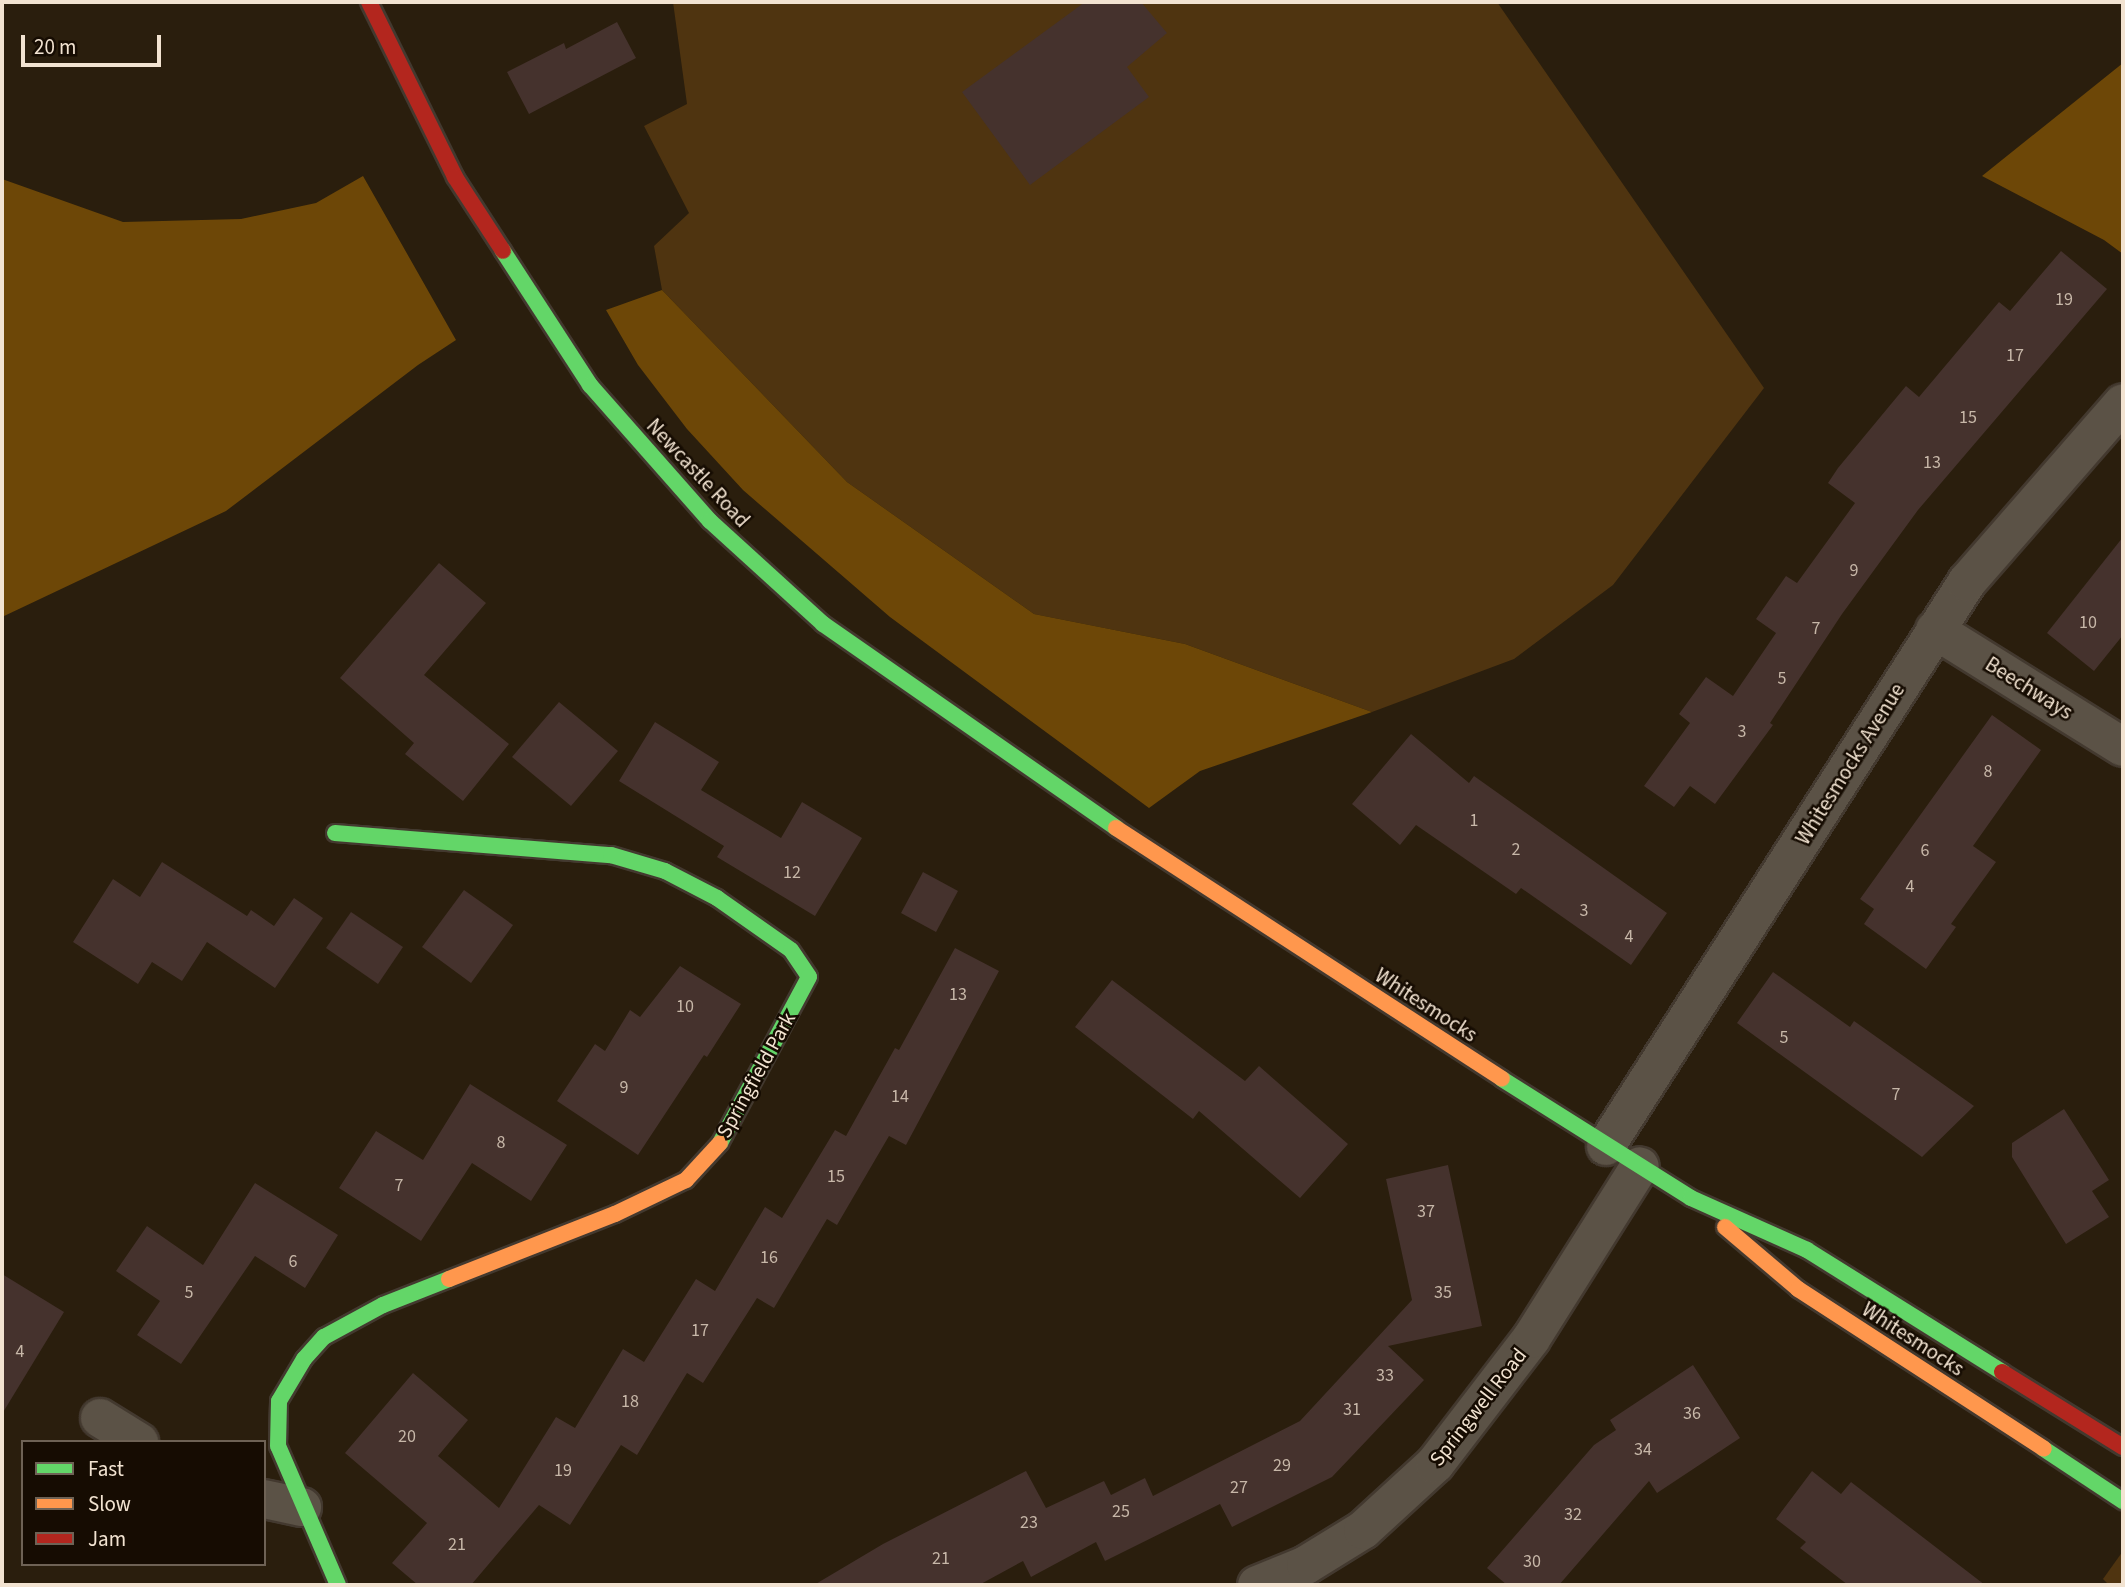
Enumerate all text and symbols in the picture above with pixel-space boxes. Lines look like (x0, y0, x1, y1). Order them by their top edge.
scale bar (24, 21, 164, 65)
text: 20 m (34, 32, 76, 62)
house number: 19 (2055, 289, 2073, 311)
house number: 17 (2006, 345, 2024, 367)
house number: 15 (1959, 407, 1977, 429)
street label: Newcastle Road (641, 413, 755, 533)
house number: 13 (1923, 452, 1941, 474)
house number: 9 (1850, 560, 1858, 582)
house number: 10 (2079, 612, 2097, 634)
house number: 7 (1812, 618, 1820, 640)
street label: Beechways (1981, 651, 2077, 725)
house number: 5 (1778, 668, 1786, 690)
street label: Whitesmocks Avenue (1790, 679, 1910, 849)
house number: 3 (1738, 721, 1746, 743)
house number: 8 (1984, 761, 1992, 783)
house number: 1 (1470, 810, 1478, 832)
house number: 2 (1512, 839, 1520, 861)
house number: 6 (1921, 840, 1929, 862)
house number: 12 (783, 862, 801, 884)
house number: 4 (1906, 876, 1914, 898)
house number: 3 (1580, 900, 1588, 922)
house number: 4 (1625, 926, 1633, 948)
street label: Whitesmocks (1370, 963, 1482, 1047)
house number: 13 (949, 984, 967, 1006)
house number: 10 (676, 996, 694, 1018)
street label: Springfield Park (711, 1008, 801, 1142)
house number: 5 (1780, 1027, 1788, 1049)
house number: 9 (620, 1077, 628, 1099)
house number: 7 (1892, 1084, 1900, 1106)
house number: 14 (891, 1086, 909, 1108)
house number: 8 (497, 1132, 505, 1154)
house number: 15 (827, 1166, 845, 1188)
house number: 7 (395, 1175, 403, 1197)
house number: 37 (1417, 1201, 1435, 1223)
house number: 16 (760, 1247, 778, 1269)
house number: 6 (289, 1251, 297, 1273)
house number: 5 (185, 1282, 193, 1304)
house number: 35 (1434, 1282, 1452, 1304)
street label: Whitesmocks (1857, 1297, 1969, 1381)
house number: 17 (691, 1320, 709, 1342)
house number: 4 (16, 1341, 24, 1363)
street label: Springwell Road (1424, 1343, 1532, 1471)
house number: 33 (1376, 1365, 1394, 1387)
house number: 18 (621, 1391, 639, 1413)
house number: 31 (1343, 1399, 1361, 1421)
house number: 36 (1683, 1403, 1701, 1425)
house number: 20 (398, 1426, 416, 1448)
house number: 34 (1634, 1439, 1652, 1461)
legend (21, 1440, 266, 1566)
text: Fast (88, 1454, 124, 1484)
house number: 29 (1273, 1455, 1291, 1477)
house number: 19 (554, 1460, 572, 1482)
house number: 27 (1230, 1477, 1248, 1499)
text: Slow (88, 1489, 131, 1519)
house number: 25 (1112, 1501, 1130, 1523)
house number: 32 (1564, 1504, 1582, 1526)
house number: 23 (1020, 1512, 1038, 1534)
text: Jam (88, 1524, 126, 1554)
house number: 21 (448, 1534, 466, 1556)
house number: 21 (932, 1548, 950, 1570)
house number: 30 (1523, 1551, 1541, 1573)

